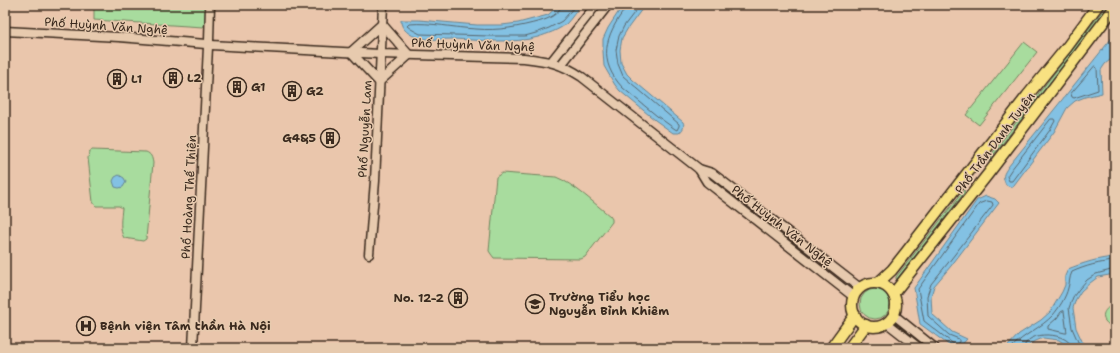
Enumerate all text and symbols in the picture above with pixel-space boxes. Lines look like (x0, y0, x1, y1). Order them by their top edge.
street label: Phố Huỳnh Văn Nghệ (44, 14, 168, 38)
street label: Phố Huỳnh Văn Nghệ (411, 35, 535, 55)
building icon: L2 (162, 67, 184, 89)
building icon: L1 (106, 68, 128, 90)
place label: L2 (187, 70, 202, 86)
place label: L1 (131, 71, 142, 87)
building icon: G1 (226, 76, 248, 98)
place label: G1 (251, 79, 265, 95)
building icon: G2 (281, 80, 303, 102)
street label: Phố Nguyễn Lam (354, 80, 376, 178)
place label: G2 (306, 83, 324, 99)
street label: Phố Trần Danh Tuyên (951, 89, 1039, 197)
building icon: G4&5 (319, 127, 341, 149)
place label: G4&5 (282, 130, 316, 146)
street label: Phố Hoàng Thế Thiện (178, 135, 200, 259)
street label: Phố Huỳnh Văn Nghệ (728, 182, 836, 271)
building icon: No. 12-2 (447, 287, 469, 309)
place label: Trường Tiểu học Nguyễn Bỉnh Khiêm (549, 289, 669, 319)
place label: No. 12-2 (393, 290, 445, 306)
school or university icon: Trường Tiểu học Nguyễn Bỉnh Khiêm (524, 293, 546, 315)
hospital icon: Bệnh viện Tâm thần Hà Nội (75, 315, 97, 337)
place label: Bệnh viện Tâm thần Hà Nội (100, 318, 271, 334)

